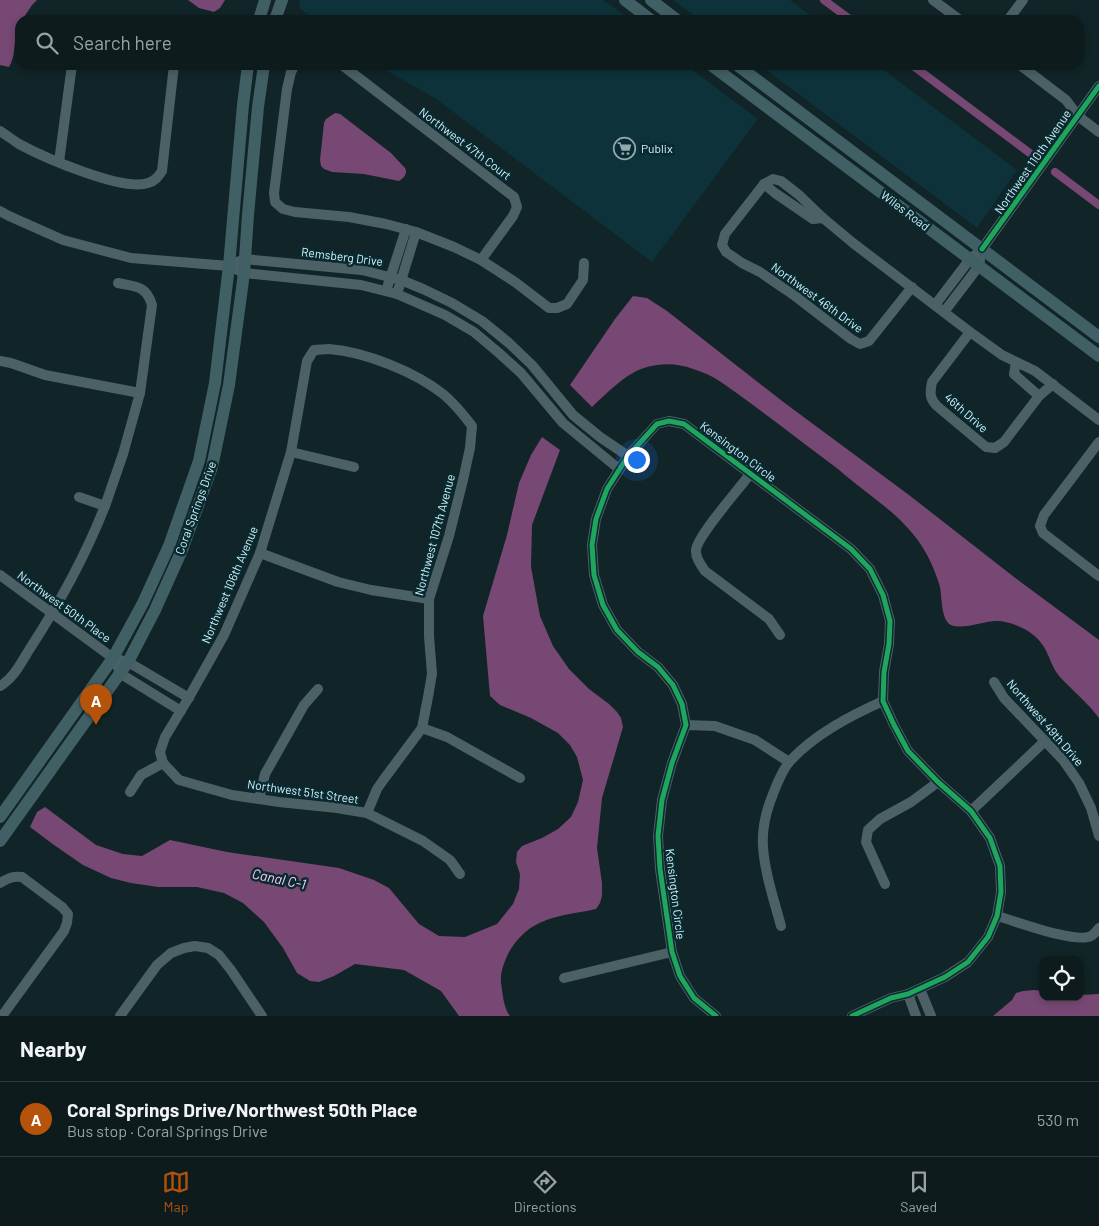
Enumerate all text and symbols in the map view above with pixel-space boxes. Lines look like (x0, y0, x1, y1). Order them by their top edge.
search box (15, 15, 1084, 70)
icon: search (33, 29, 61, 57)
text: Search here (73, 31, 172, 54)
street label: Northwest 47th Court (417, 104, 514, 182)
street label: Northwest 110th Avenue (991, 107, 1073, 216)
supermarket icon: Publix (613, 137, 637, 161)
place label: Publix (641, 141, 673, 155)
street label: Wiles Road (878, 187, 933, 233)
street label: Remsberg Drive (301, 244, 384, 268)
street label: Northwest 46th Drive (769, 259, 866, 335)
street label: 46th Drive (942, 390, 991, 435)
street label: Kensington Circle (698, 418, 779, 484)
your location (624, 447, 650, 473)
street label: Coral Springs Drive (172, 459, 218, 556)
street label: Northwest 107th Avenue (411, 472, 457, 597)
street label: Northwest 106th Avenue (198, 524, 260, 645)
street label: Northwest 50th Place (15, 568, 114, 645)
street label: Northwest 49th Drive (1004, 676, 1087, 768)
pin: A (80, 684, 112, 725)
street label: Northwest 51st Street (246, 776, 360, 806)
street label: Kensington Circle (663, 848, 689, 940)
water label: Canal C-1 (251, 865, 308, 893)
map controls (1039, 956, 1084, 1001)
button: locate (1039, 956, 1084, 1001)
text: Nearby (20, 1036, 86, 1061)
text: Coral Springs Drive/Northwest 50th Place (67, 1098, 417, 1121)
text: A (31, 1110, 41, 1129)
text: 530 m (1037, 1110, 1079, 1129)
text: Bus stop · Coral Springs Drive (67, 1121, 268, 1140)
tab: Map (162, 1168, 190, 1215)
tab: Directions (514, 1168, 576, 1215)
tab: Saved (900, 1168, 937, 1215)

